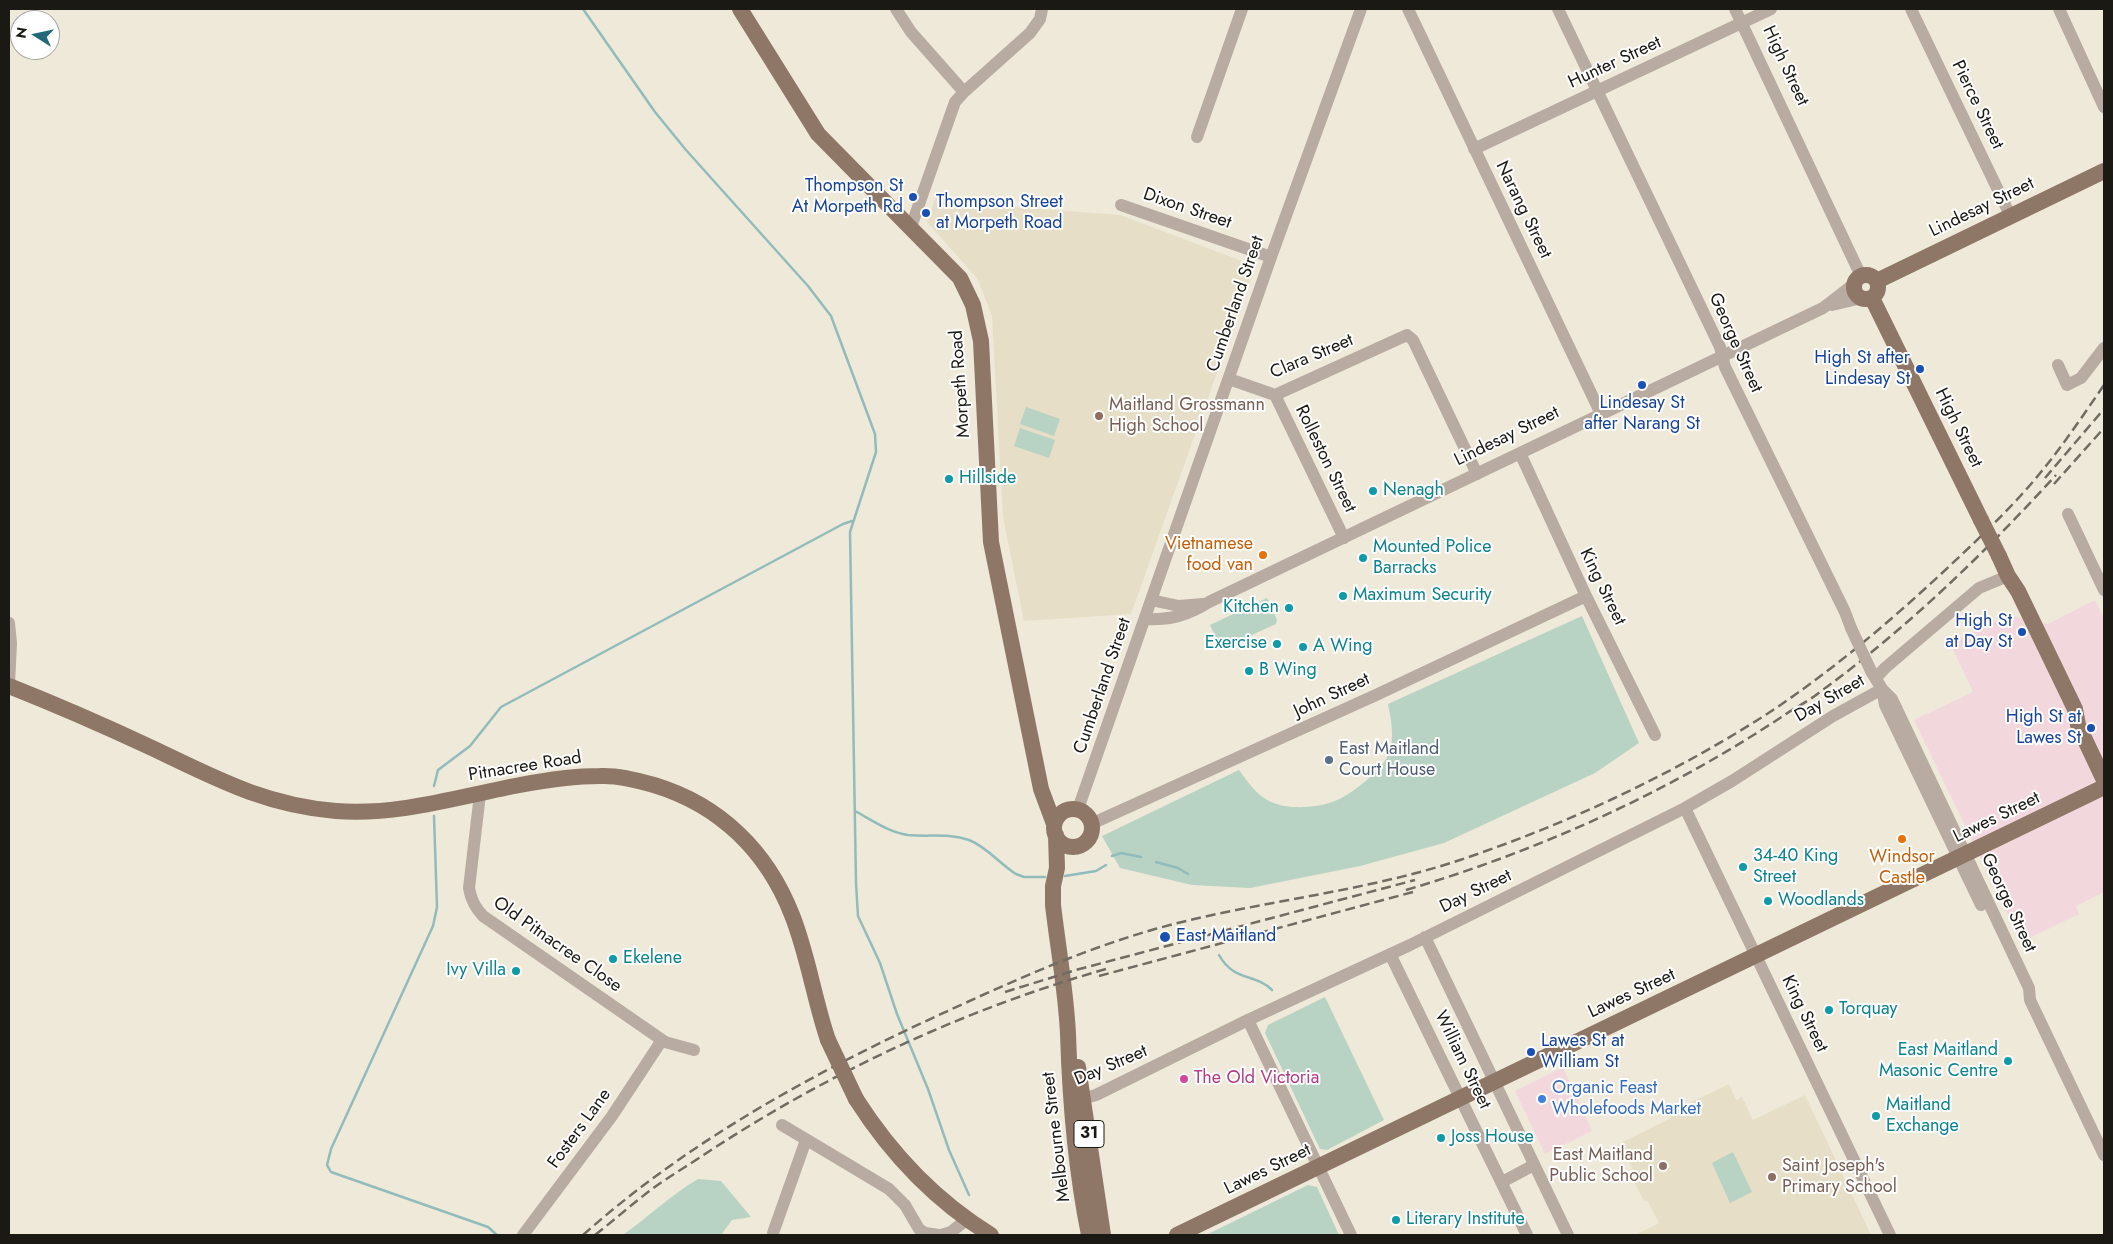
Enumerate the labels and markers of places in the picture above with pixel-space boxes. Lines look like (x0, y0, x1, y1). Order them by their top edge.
place label: Thompson St At Morpeth Rd (792, 176, 903, 218)
marker: Thompson St At Morpeth Rd (907, 191, 919, 203)
place label: Thompson Street at Morpeth Road (936, 192, 1063, 234)
marker: Thompson Street at Morpeth Road (920, 207, 932, 219)
place label: High St after Lindesay St (1814, 348, 1910, 390)
marker: High St after Lindesay St (1914, 363, 1926, 375)
marker: Lindesay St after Narang St (1636, 379, 1648, 391)
place label: Lindesay St after Narang St (1584, 393, 1700, 436)
place label: Maitland Grossmann High School (1109, 395, 1265, 438)
marker: Maitland Grossmann High School (1093, 410, 1105, 422)
place label: Hillside (959, 468, 1016, 490)
marker: Hillside (943, 473, 955, 485)
place label: Nenagh (1383, 480, 1444, 502)
marker: Nenagh (1367, 485, 1379, 497)
place label: Vietnamese food van (1165, 534, 1253, 576)
place label: Mounted Police Barracks (1373, 537, 1491, 580)
marker: Vietnamese food van (1257, 549, 1269, 561)
marker: Mounted Police Barracks (1357, 552, 1369, 564)
place label: Maximum Security (1353, 585, 1492, 607)
marker: Maximum Security (1337, 590, 1349, 602)
place label: Kitchen (1223, 597, 1279, 619)
marker: Kitchen (1283, 602, 1295, 614)
place label: High St at Day St (1945, 611, 2012, 654)
marker: High St at Day St (2016, 626, 2028, 638)
place label: Exercise (1205, 633, 1267, 655)
place label: A Wing (1313, 636, 1372, 658)
marker: Exercise (1271, 638, 1283, 650)
marker: A Wing (1297, 641, 1309, 653)
place label: B Wing (1259, 660, 1317, 682)
marker: B Wing (1243, 665, 1255, 677)
place label: High St at Lawes St (2006, 707, 2081, 750)
marker: High St at Lawes St (2085, 722, 2097, 734)
place label: East Maitland Court House (1339, 739, 1439, 782)
marker: East Maitland Court House (1323, 754, 1335, 766)
marker: Windsor Castle (1896, 833, 1908, 845)
place label: 34-40 King Street (1753, 846, 1838, 889)
place label: Windsor Castle (1869, 847, 1935, 890)
marker: 34-40 King Street (1737, 861, 1749, 873)
place label: Woodlands (1778, 890, 1864, 912)
marker: Woodlands (1762, 895, 1774, 907)
place label: East Maitland (1176, 926, 1276, 948)
marker: East Maitland (1158, 930, 1172, 944)
place label: Ekelene (623, 948, 682, 970)
marker: Ekelene (607, 953, 619, 965)
place label: Ivy Villa (446, 960, 506, 982)
marker: Ivy Villa (510, 965, 522, 977)
place label: Torquay (1839, 999, 1897, 1021)
marker: Torquay (1823, 1004, 1835, 1016)
place label: Lawes St at William St (1541, 1031, 1624, 1074)
place label: East Maitland Masonic Centre (1879, 1040, 1998, 1082)
marker: Lawes St at William St (1525, 1046, 1537, 1058)
marker: East Maitland Masonic Centre (2002, 1055, 2014, 1067)
place label: The Old Victoria (1194, 1068, 1319, 1090)
marker: The Old Victoria (1178, 1073, 1190, 1085)
place label: Organic Feast Wholefoods Market (1552, 1078, 1701, 1120)
marker: Organic Feast Wholefoods Market (1536, 1093, 1548, 1105)
place label: Maitland Exchange (1886, 1095, 1959, 1138)
marker: Maitland Exchange (1870, 1110, 1882, 1122)
place label: Joss House (1451, 1127, 1534, 1149)
marker: Joss House (1435, 1132, 1447, 1144)
place label: East Maitland Public School (1549, 1145, 1653, 1188)
place label: Saint Joseph's Primary School (1782, 1156, 1897, 1198)
marker: East Maitland Public School (1657, 1160, 1669, 1172)
marker: Saint Joseph's Primary School (1766, 1171, 1778, 1183)
place label: Literary Institute (1406, 1209, 1525, 1231)
marker: Literary Institute (1390, 1214, 1402, 1226)

